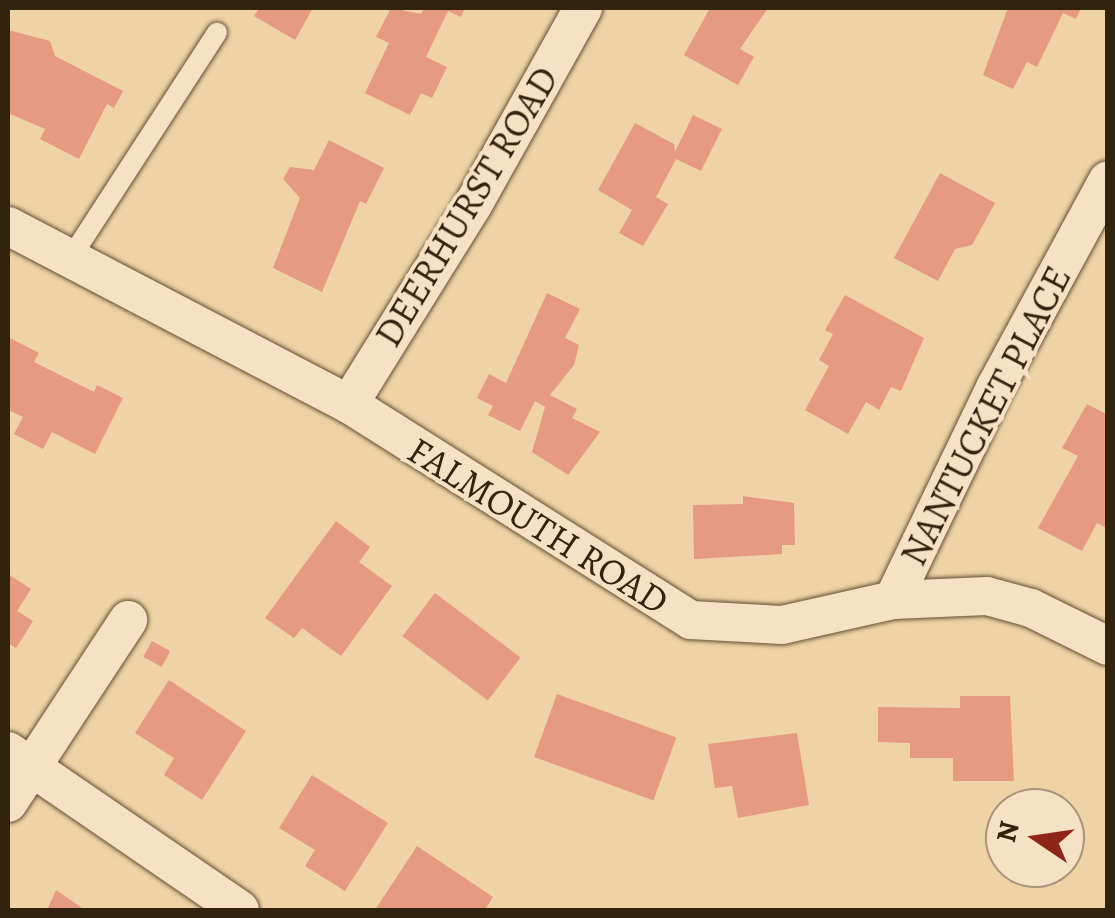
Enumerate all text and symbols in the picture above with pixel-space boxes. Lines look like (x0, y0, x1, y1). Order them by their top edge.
street label: DEERHURST ROAD (365, 59, 569, 355)
street label: NANTUCKET PLACE (891, 259, 1081, 573)
street label: FALMOUTH ROAD (399, 427, 677, 625)
north arrow (985, 788, 1085, 888)
text: N (987, 818, 1029, 846)

